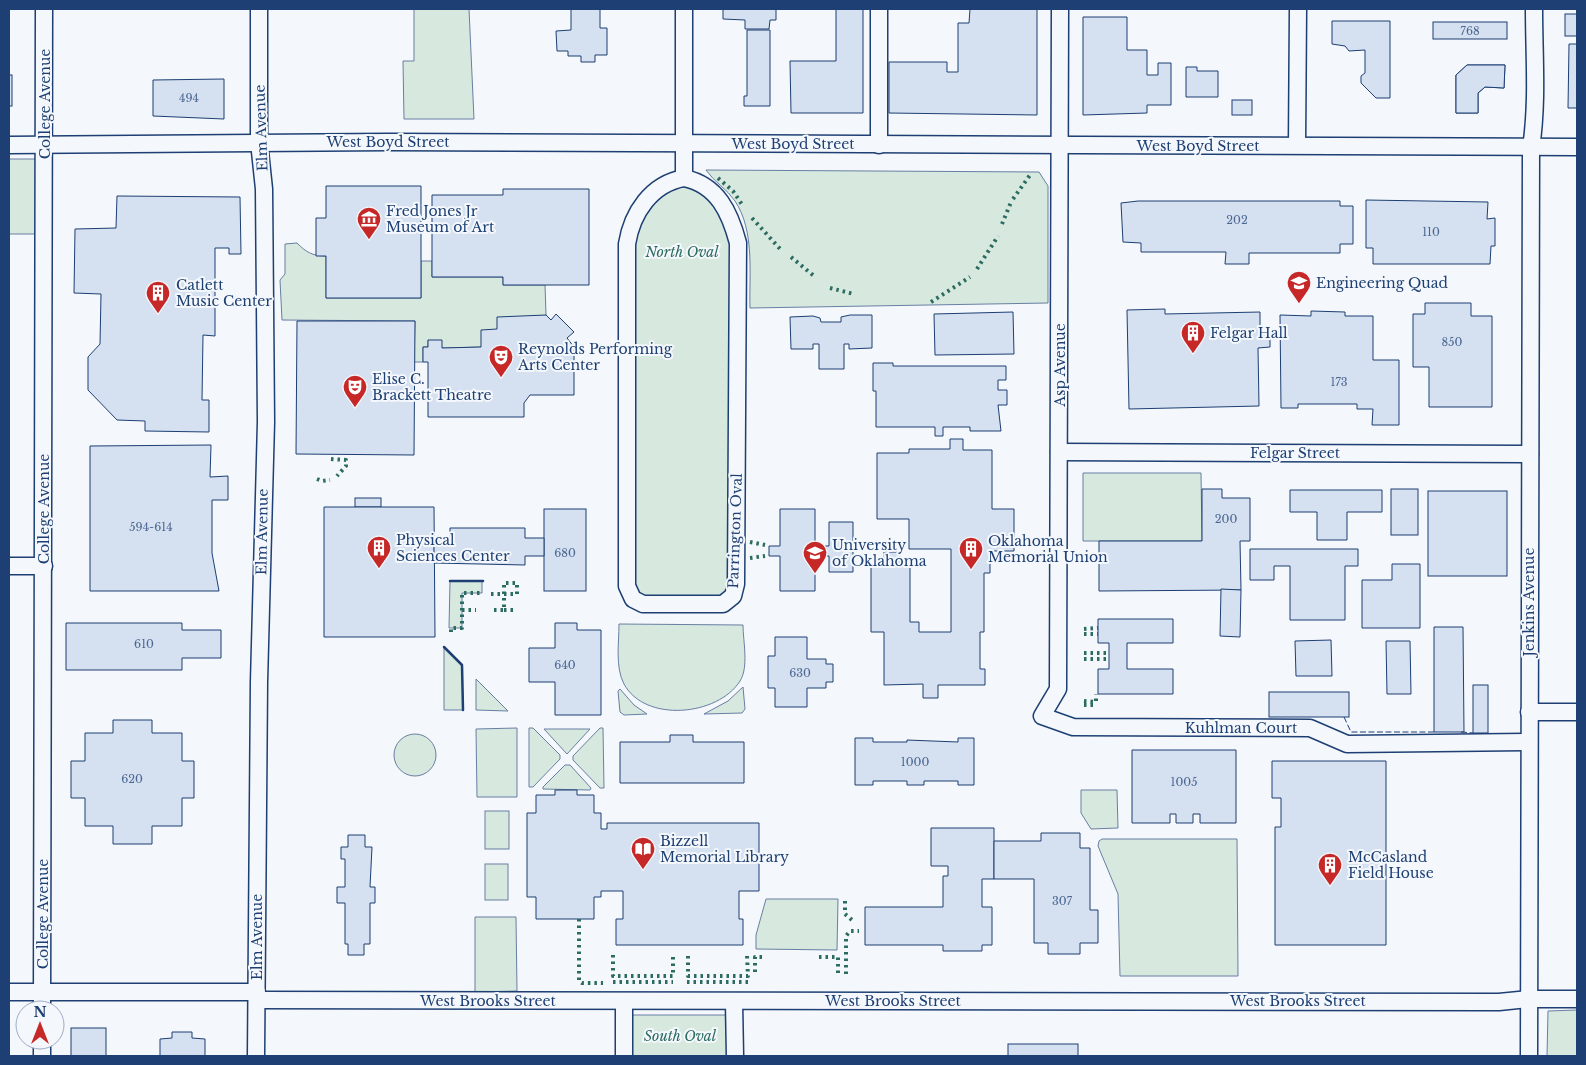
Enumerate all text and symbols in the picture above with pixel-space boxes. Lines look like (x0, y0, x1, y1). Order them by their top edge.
house number: 768 (1460, 24, 1480, 38)
street label: College Avenue (36, 49, 54, 159)
street label: Elm Avenue (250, 84, 272, 172)
house number: 494 (179, 91, 199, 105)
street label: West Boyd Street (326, 133, 450, 151)
street label: West Boyd Street (731, 135, 855, 153)
street label: West Boyd Street (1136, 137, 1260, 155)
place label: Fred Jones Jr Museum of Art (386, 202, 495, 236)
museum icon: Fred Jones Jr Museum of Art (356, 206, 382, 240)
house number: 202 (1226, 213, 1248, 227)
house number: 110 (1422, 225, 1440, 239)
park label: North Oval (644, 243, 719, 261)
school or university icon: Engineering Quad (1286, 270, 1312, 304)
place label: Engineering Quad (1316, 274, 1448, 292)
place label: Catlett Music Center (176, 276, 272, 310)
building icon: Catlett Music Center (145, 280, 171, 314)
building icon: Felgar Hall (1180, 320, 1206, 354)
street label: Asp Avenue (1051, 323, 1069, 408)
place label: Felgar Hall (1210, 324, 1288, 342)
house number: 850 (1442, 335, 1463, 349)
place label: Reynolds Performing Arts Center (517, 340, 673, 374)
theatre icon: Reynolds Performing Arts Center (488, 344, 514, 378)
place label: Elise C. Brackett Theatre (372, 370, 491, 404)
theatre icon: Elise C. Brackett Theatre (342, 374, 368, 408)
house number: 173 (1330, 375, 1348, 389)
street label: Felgar Street (1250, 444, 1341, 462)
street label: College Avenue (35, 454, 53, 564)
street label: Parrington Oval (724, 473, 746, 589)
street label: Elm Avenue (252, 489, 272, 575)
house number: 200 (1215, 512, 1237, 526)
house number: 594-614 (129, 520, 173, 534)
place label: Physical Sciences Center (396, 531, 510, 565)
place label: Oklahoma Memorial Union (988, 532, 1108, 566)
building icon: Physical Sciences Center (366, 535, 392, 569)
place label: University of Oklahoma (832, 536, 927, 570)
building icon: Oklahoma Memorial Union (958, 536, 984, 570)
school or university icon: University of Oklahoma (802, 540, 828, 574)
house number: 680 (554, 546, 576, 560)
street label: Jenkins Avenue (1520, 547, 1538, 659)
house number: 610 (134, 637, 154, 651)
house number: 640 (554, 658, 576, 672)
house number: 630 (789, 666, 811, 680)
street label: Kuhlman Court (1185, 719, 1298, 737)
house number: 1000 (901, 755, 929, 769)
house number: 620 (121, 772, 143, 786)
house number: 1005 (1171, 775, 1197, 789)
place label: Bizzell Memorial Library (660, 832, 789, 866)
library icon: Bizzell Memorial Library (630, 836, 656, 870)
place label: McCasland Field House (1348, 848, 1434, 882)
building icon: McCasland Field House (1317, 852, 1343, 886)
street label: College Avenue (34, 859, 52, 969)
street label: Elm Avenue (248, 894, 266, 980)
house number: 307 (1052, 894, 1073, 908)
street label: West Brooks Street (419, 992, 557, 1010)
street label: West Brooks Street (824, 992, 962, 1010)
street label: West Brooks Street (1229, 992, 1367, 1010)
north arrow (15, 1000, 65, 1050)
text: N (33, 1003, 47, 1021)
park label: South Oval (644, 1027, 717, 1045)

